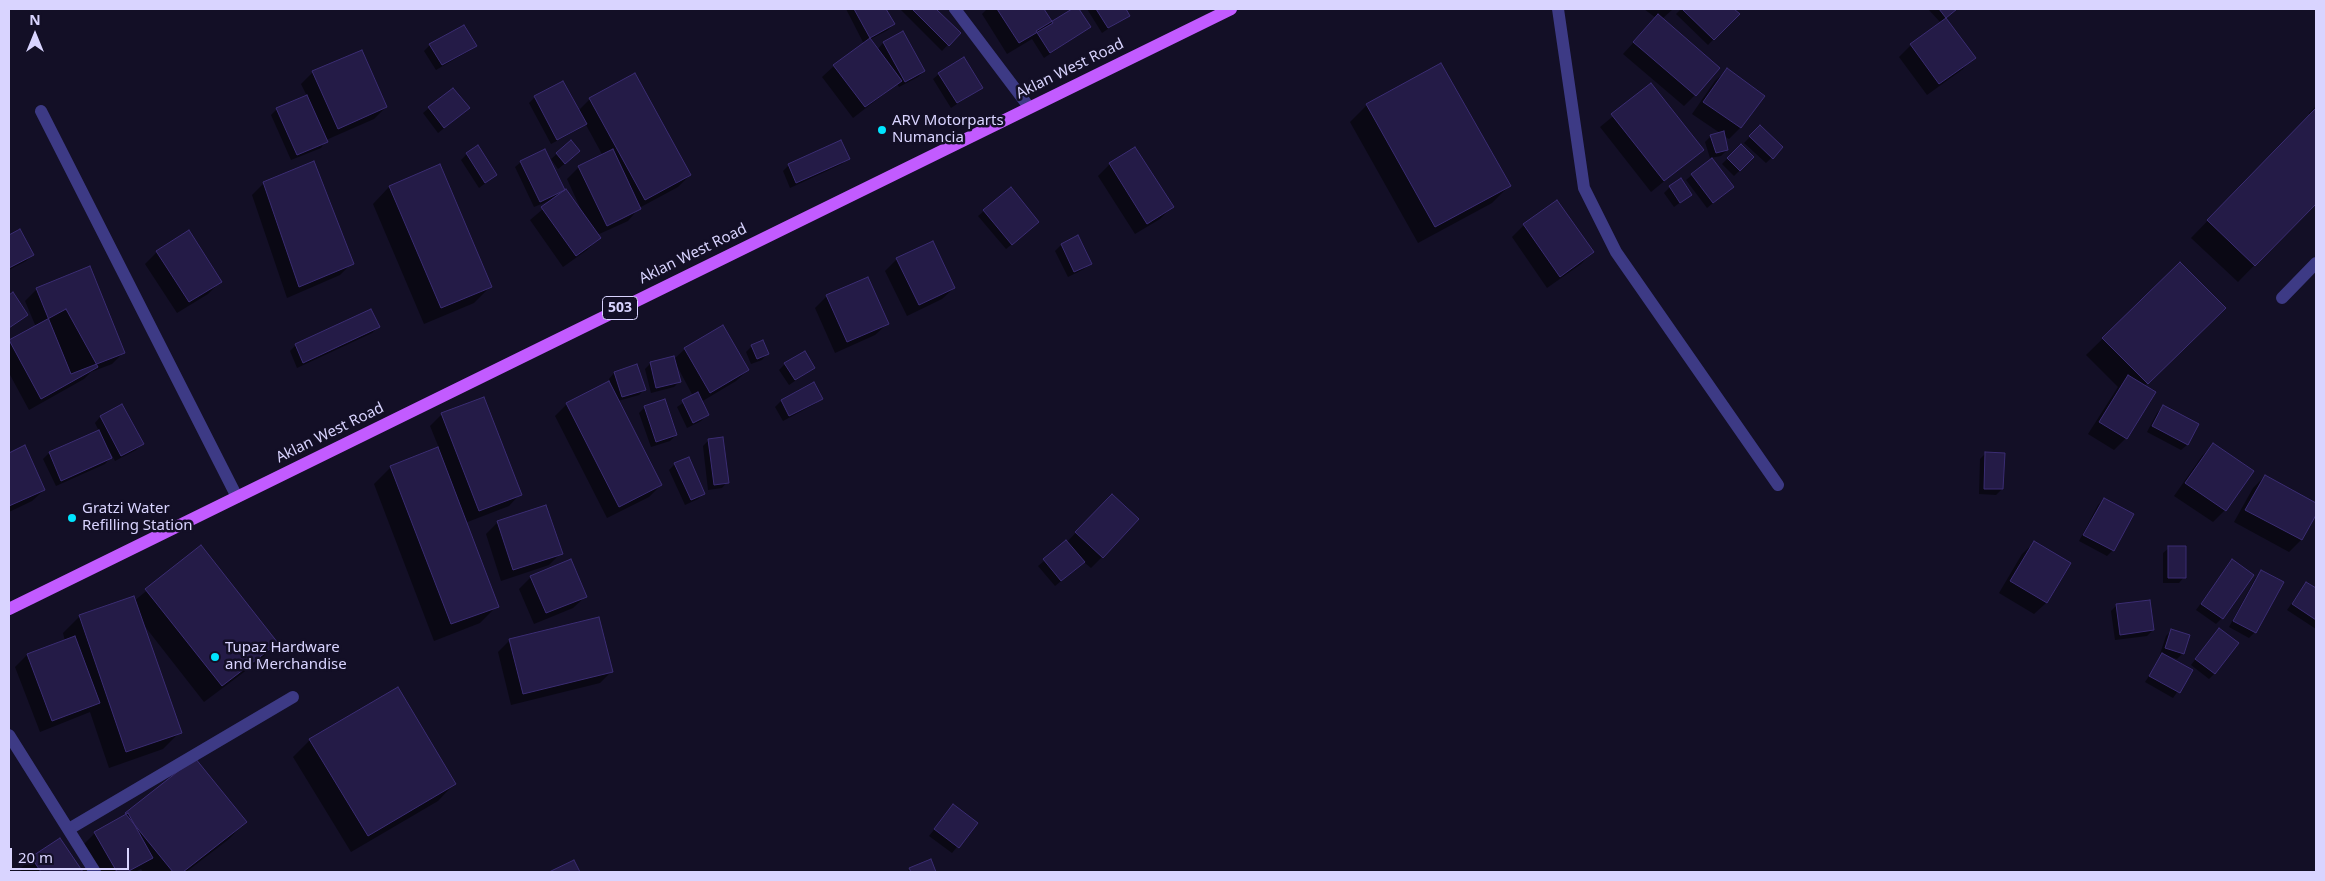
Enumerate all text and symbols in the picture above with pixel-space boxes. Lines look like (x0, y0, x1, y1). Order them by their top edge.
north arrow (10, 10, 60, 60)
text: N (29, 10, 41, 29)
street label: Aklan West Road (1013, 35, 1127, 103)
place label: ARV Motorparts Numancia (892, 112, 1004, 147)
marker: ARV Motorparts Numancia (876, 124, 888, 136)
street label: Aklan West Road (636, 220, 750, 288)
road number: 503 (602, 296, 638, 320)
street label: Aklan West Road (273, 399, 387, 467)
place label: Gratzi Water Refilling Station (82, 500, 193, 535)
marker: Gratzi Water Refilling Station (66, 512, 78, 524)
place label: Tupaz Hardware and Merchandise (225, 639, 347, 674)
marker: Tupaz Hardware and Merchandise (209, 651, 221, 663)
scale bar (12, 838, 131, 870)
text: 20 m (18, 847, 53, 867)

